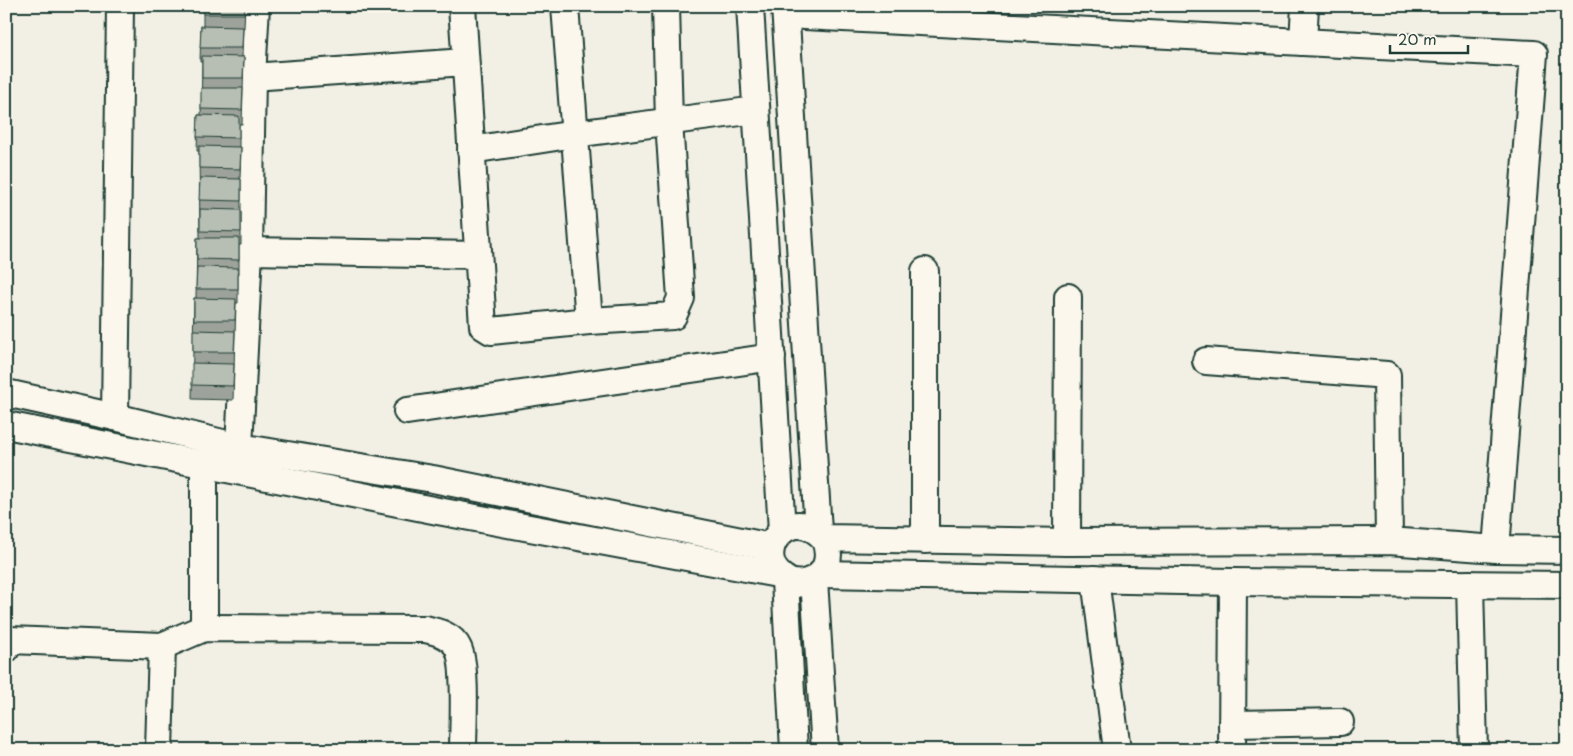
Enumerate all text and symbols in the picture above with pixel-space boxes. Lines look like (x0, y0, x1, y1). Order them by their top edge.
scale bar (1390, 22, 1468, 54)
text: 20 m (1398, 27, 1437, 50)

